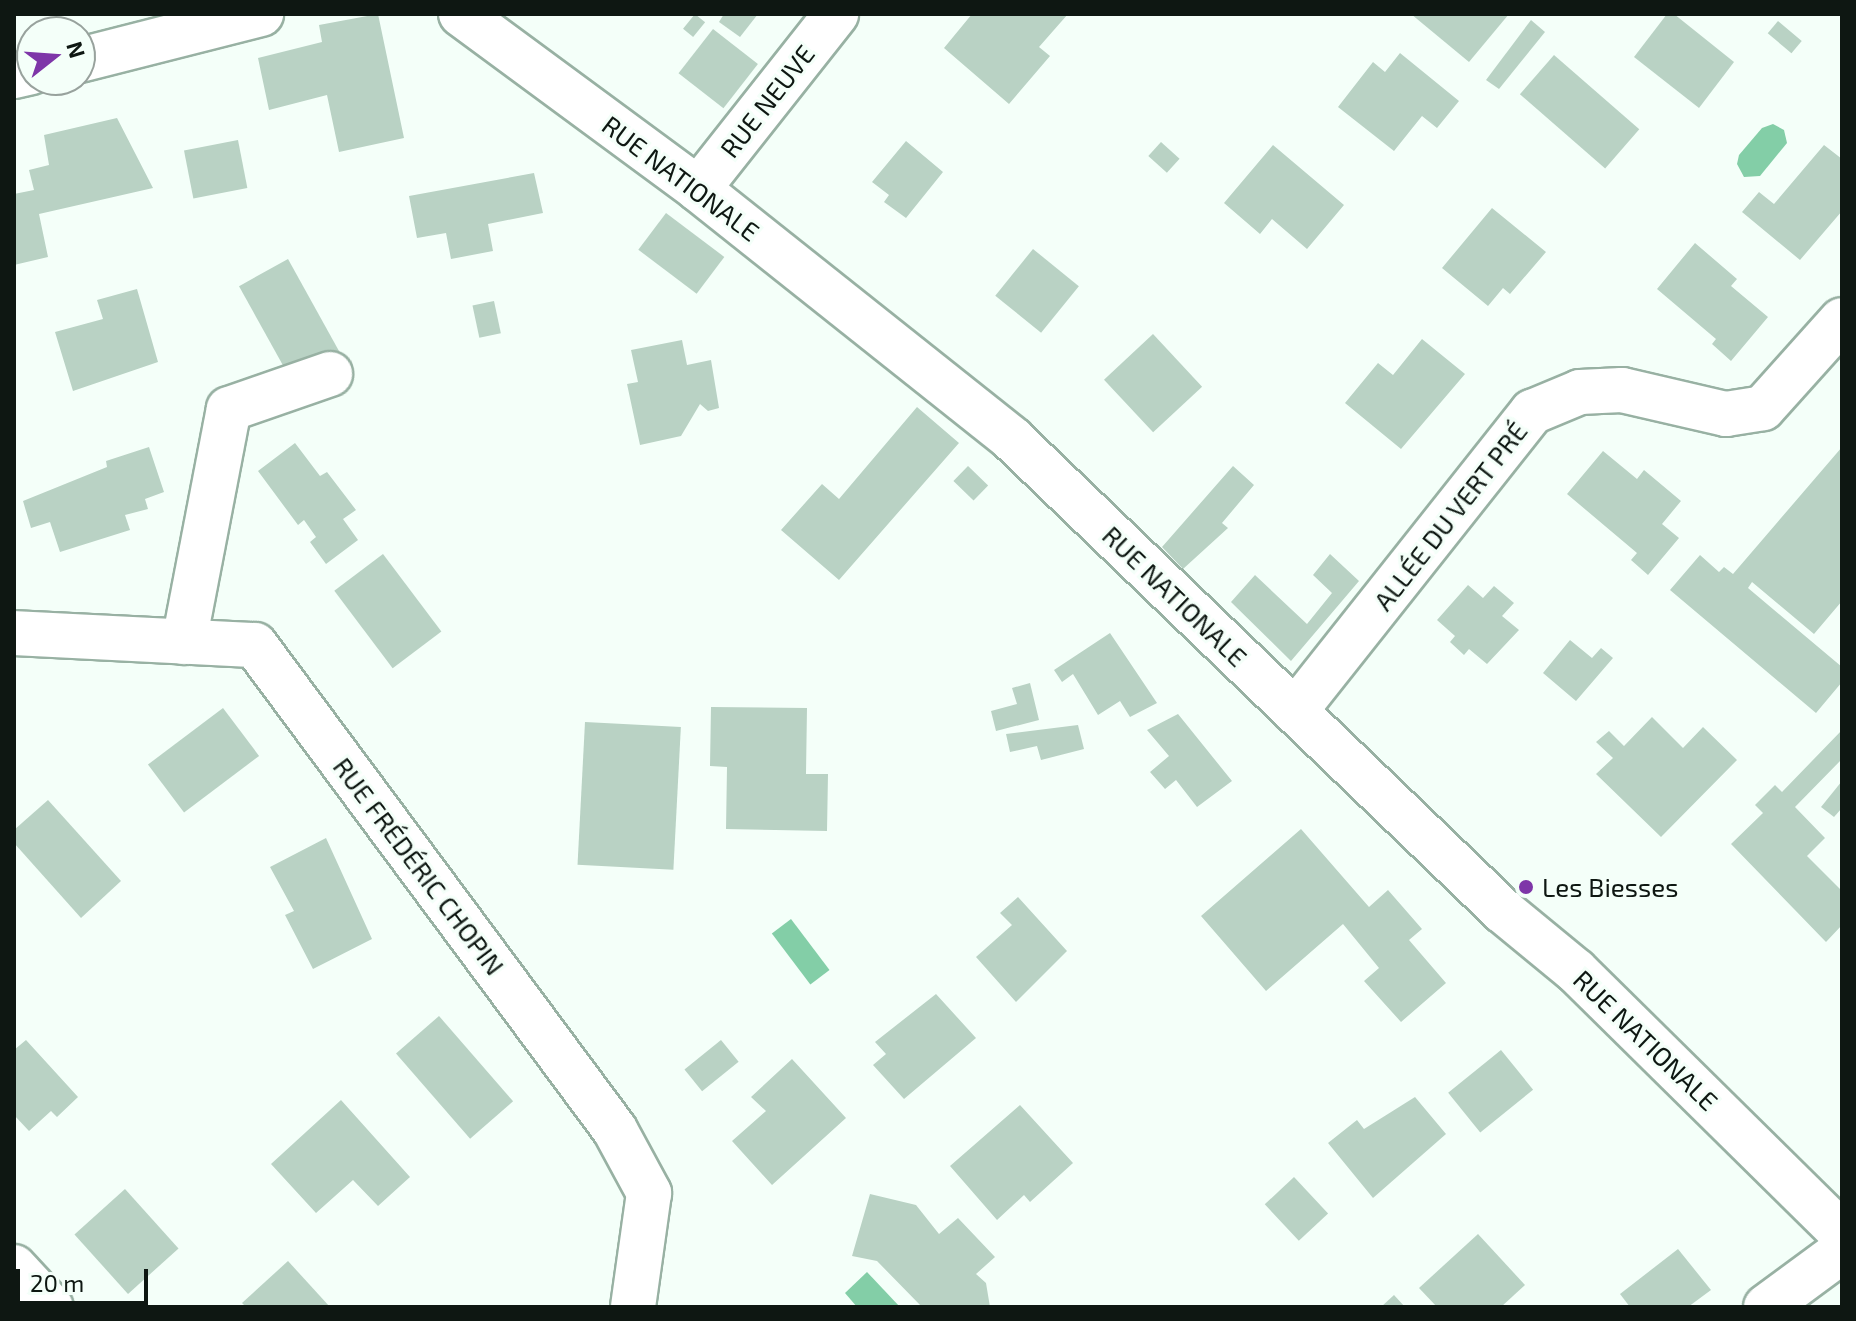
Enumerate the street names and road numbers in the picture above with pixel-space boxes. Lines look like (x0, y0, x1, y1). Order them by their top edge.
street label: RUE NEUVE (713, 38, 821, 164)
street label: RUE NATIONALE (596, 109, 766, 247)
street label: ALLÉE DU VERT PRÉ (1367, 415, 1533, 617)
street label: RUE NATIONALE (1096, 519, 1254, 673)
street label: RUE FRÉDÉRIC CHOPIN (327, 751, 511, 981)
street label: RUE NATIONALE (1567, 963, 1725, 1117)

